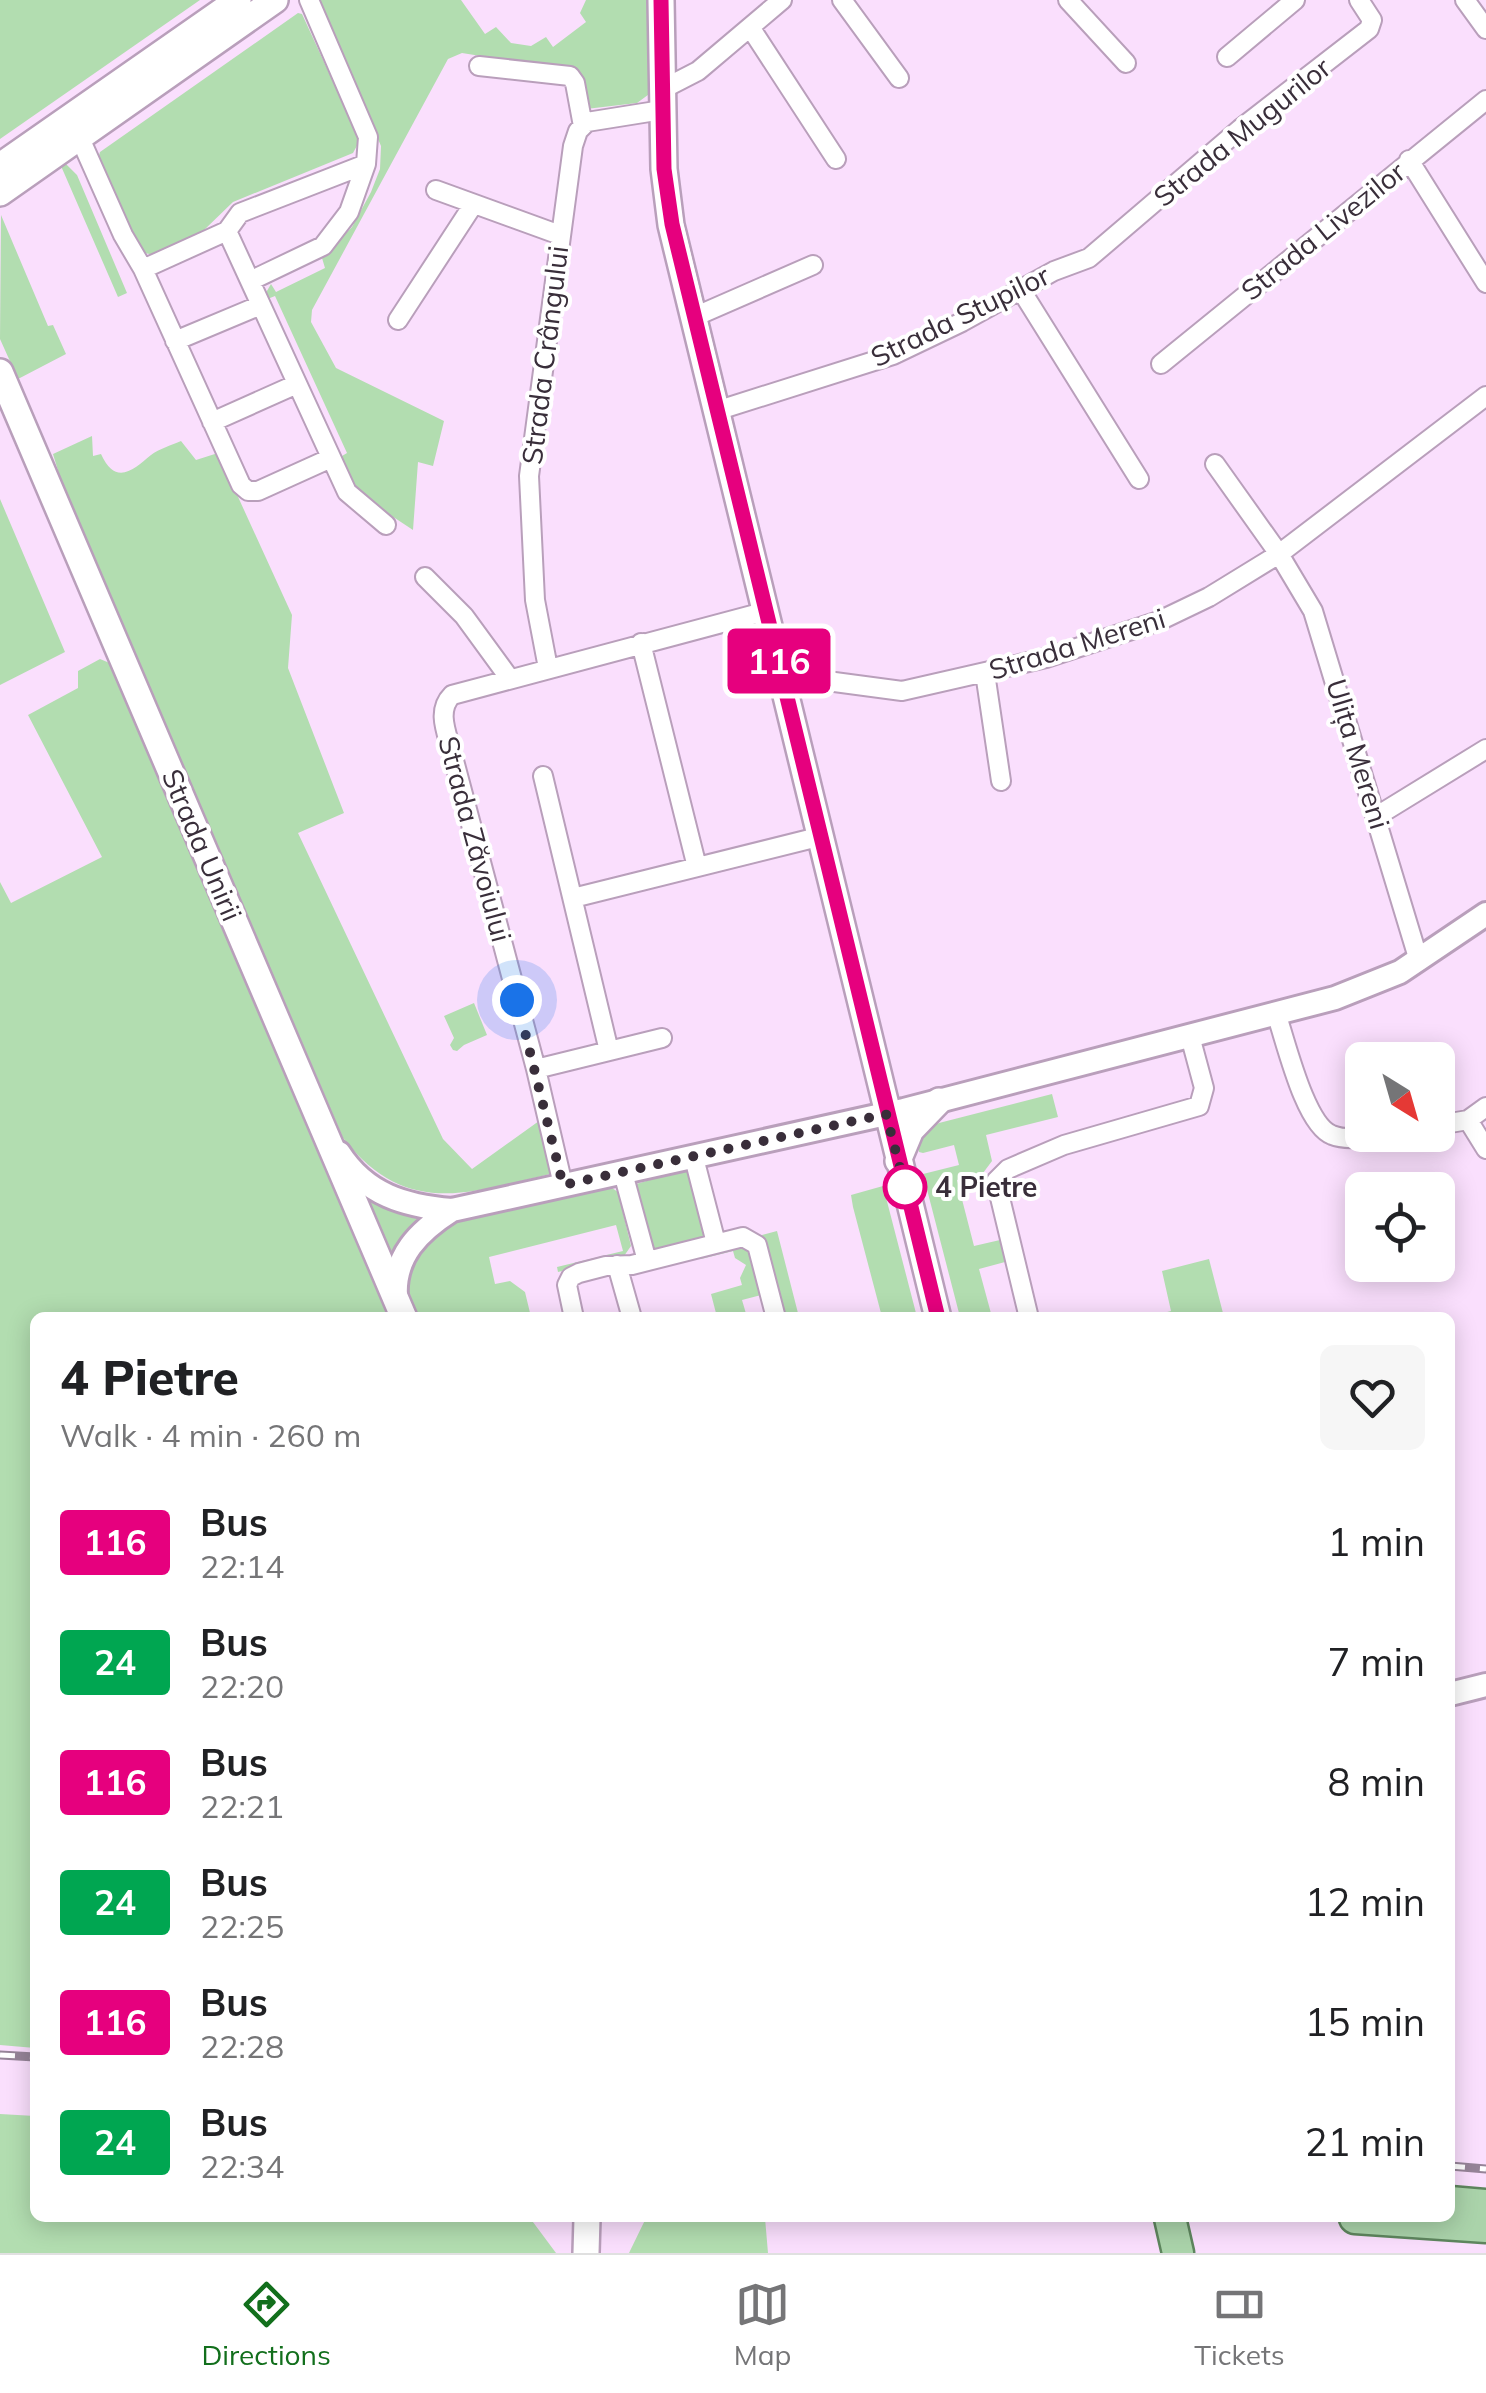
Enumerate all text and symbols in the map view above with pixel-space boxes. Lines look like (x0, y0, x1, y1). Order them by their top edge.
street label: Strada Mugurilor (1146, 49, 1338, 214)
street label: Strada Livezilor (1234, 153, 1412, 307)
street label: Strada Crângului (514, 244, 575, 466)
street label: Strada Stupilor (865, 257, 1056, 374)
street label: Strada Mereni (984, 600, 1169, 687)
line badge: 116 (722, 628, 836, 694)
text: 116 (747, 639, 811, 683)
street label: Ulița Mereni (1318, 675, 1398, 833)
street label: Strada Zăvoiului (431, 732, 520, 945)
street label: Strada Unirii (155, 763, 250, 926)
your location (492, 975, 542, 1025)
north arrow (1345, 1042, 1455, 1152)
map controls (1345, 1042, 1455, 1282)
marker: 4 Pietre (884, 1166, 926, 1208)
place label: 4 Pietre (935, 1169, 1037, 1204)
button: locate (1345, 1172, 1455, 1282)
button: heart (1320, 1345, 1425, 1450)
text: 4 Pietre (60, 1347, 239, 1407)
text: Walk · 4 min · 260 m (60, 1415, 361, 1455)
text: Bus (200, 1498, 268, 1546)
text: 1 min (1328, 1518, 1425, 1566)
text: 116 (83, 1520, 147, 1564)
text: 22:14 (200, 1546, 284, 1586)
text: Bus (200, 1618, 268, 1666)
text: 7 min (1328, 1638, 1425, 1686)
text: 24 (94, 1640, 136, 1684)
text: 22:20 (200, 1666, 284, 1706)
text: Bus (200, 1738, 268, 1786)
text: 8 min (1328, 1758, 1425, 1806)
text: 116 (83, 1760, 147, 1804)
text: 22:21 (200, 1786, 284, 1826)
text: Bus (200, 1858, 268, 1906)
text: 12 min (1305, 1878, 1425, 1926)
text: 24 (94, 1880, 136, 1924)
text: 22:25 (200, 1906, 284, 1946)
text: Bus (200, 1978, 268, 2026)
text: 15 min (1305, 1998, 1425, 2046)
text: 116 (83, 2000, 147, 2044)
text: 22:28 (200, 2026, 284, 2066)
text: Bus (200, 2098, 268, 2146)
text: 21 min (1305, 2118, 1425, 2166)
text: 24 (94, 2120, 136, 2164)
text: 22:34 (200, 2146, 284, 2186)
tab: Directions (201, 2277, 331, 2372)
tab: Map (734, 2277, 791, 2372)
tab: Tickets (1194, 2277, 1285, 2372)

